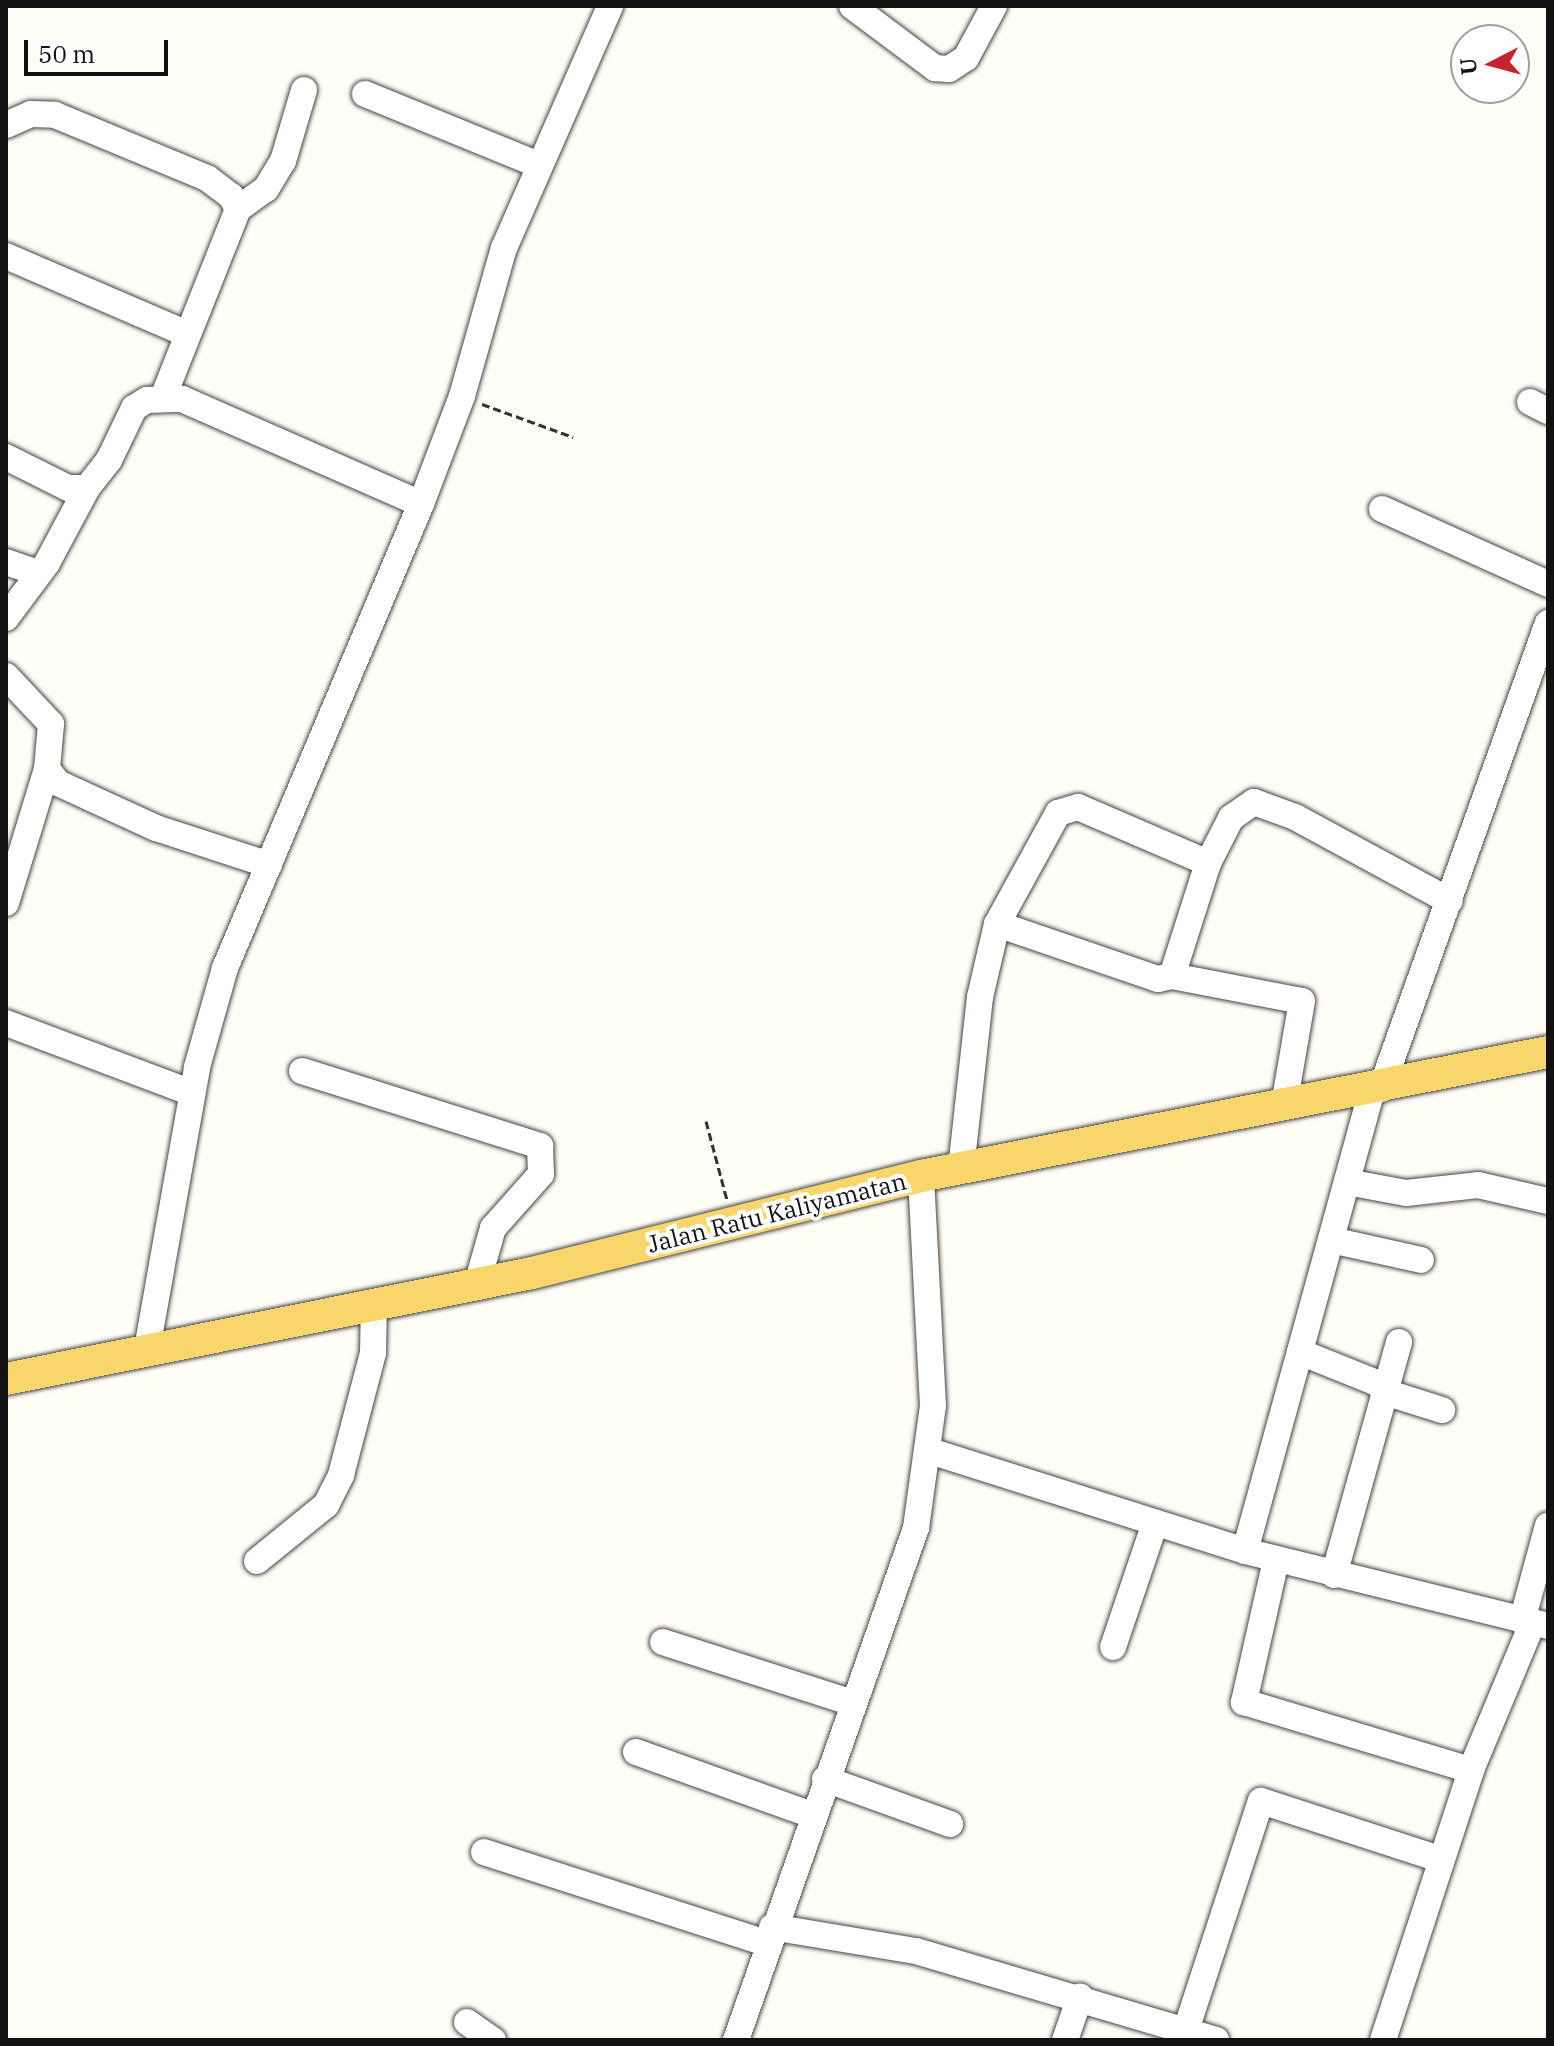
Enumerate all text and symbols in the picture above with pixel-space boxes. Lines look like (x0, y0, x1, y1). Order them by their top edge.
scale bar (28, 24, 172, 74)
north arrow (1450, 24, 1530, 104)
text: 50 m (38, 38, 95, 70)
text: U (1452, 56, 1483, 76)
street label: Jalan Ratu Kaliyamatan (645, 1167, 909, 1259)

